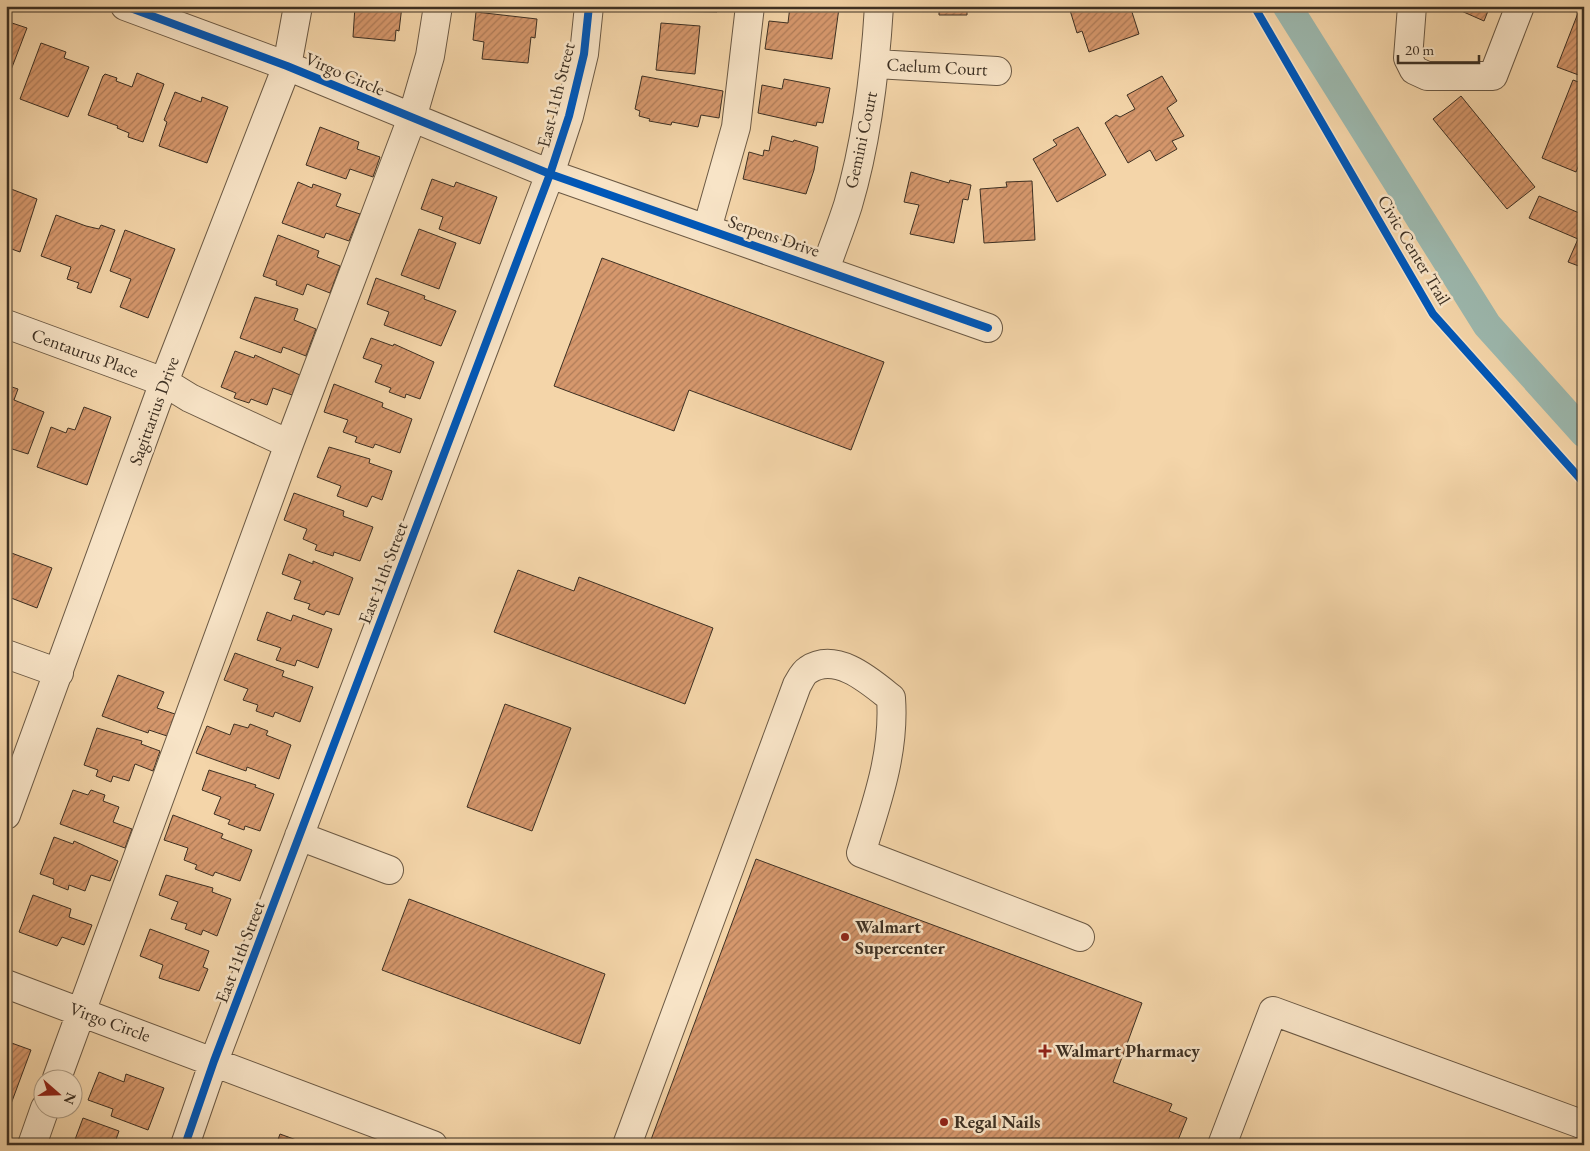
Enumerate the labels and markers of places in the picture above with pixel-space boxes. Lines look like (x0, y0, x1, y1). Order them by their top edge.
place label: Walmart Supercenter (855, 915, 945, 959)
marker: Walmart Supercenter (839, 931, 851, 943)
place label: Walmart Pharmacy (1055, 1039, 1200, 1062)
marker: Walmart Pharmacy (1039, 1045, 1051, 1057)
place label: Regal Nails (954, 1110, 1041, 1133)
marker: Regal Nails (938, 1116, 950, 1128)

